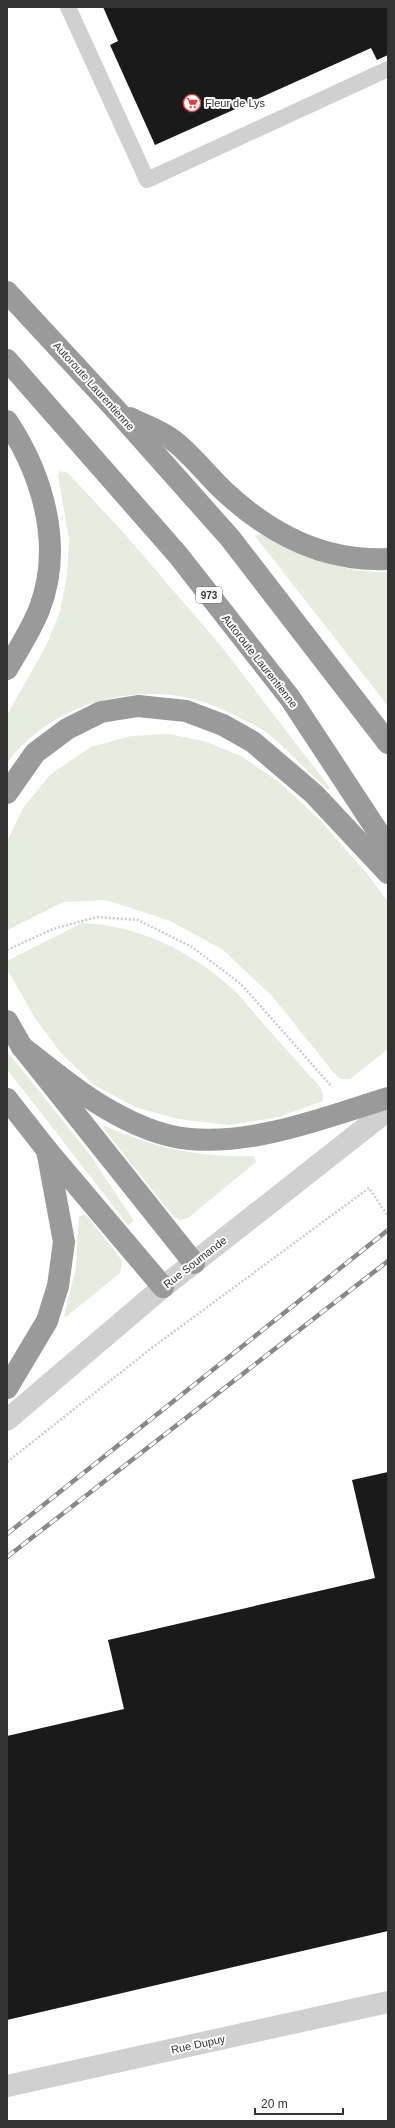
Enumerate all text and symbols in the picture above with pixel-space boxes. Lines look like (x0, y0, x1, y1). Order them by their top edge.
supermarket icon: Fleur de Lys (182, 93, 202, 113)
place label: Fleur de Lys (205, 97, 266, 109)
street label: Autoroute Laurentienne (51, 339, 137, 433)
road number: 973 (196, 587, 222, 603)
street label: Autoroute Laurentienne (220, 612, 300, 710)
street label: Rue Soumande (161, 1234, 229, 1290)
street label: Rue Dupuy (170, 2032, 227, 2056)
scale bar (255, 2090, 343, 2116)
text: 20 m (261, 2097, 288, 2111)

